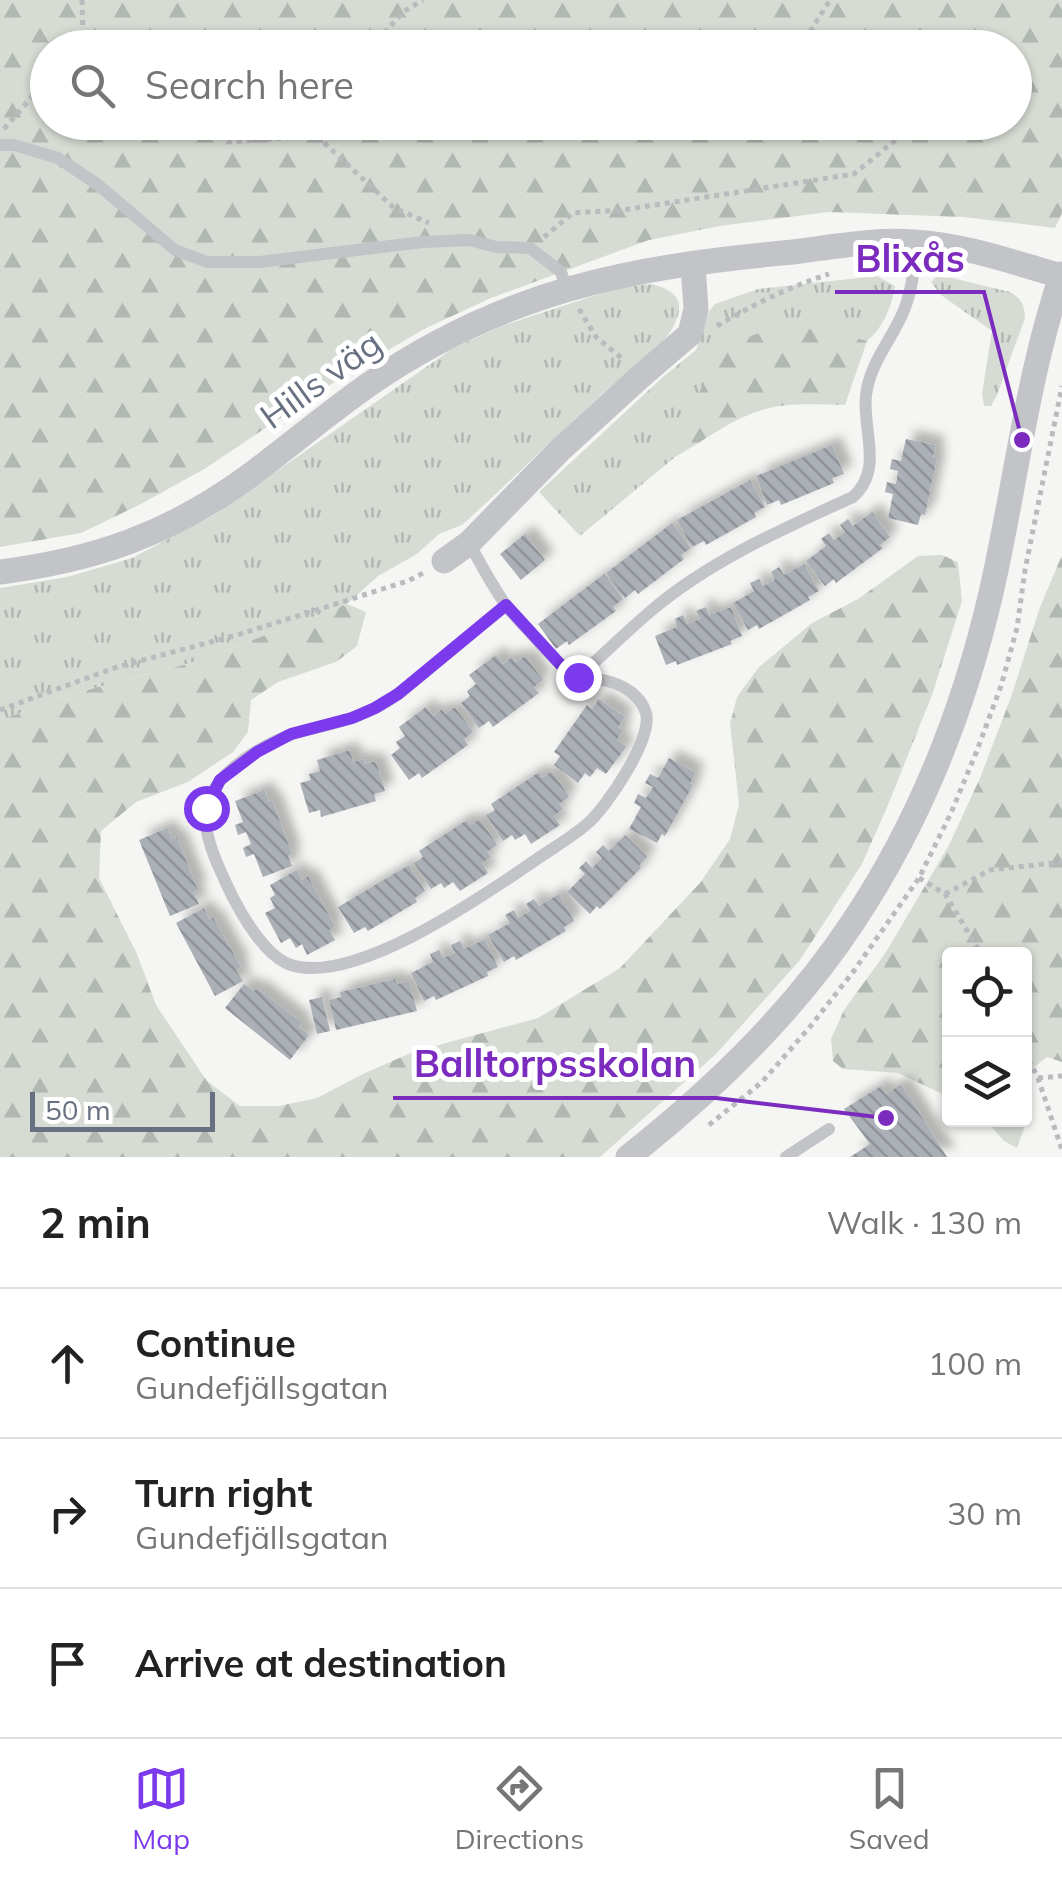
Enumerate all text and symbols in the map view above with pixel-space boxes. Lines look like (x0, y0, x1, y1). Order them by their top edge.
search box (30, 30, 1032, 140)
icon: search (65, 58, 120, 113)
text: Search here (145, 61, 354, 109)
callout: Blixås (835, 224, 984, 292)
text: Blixås (855, 234, 965, 282)
street label: Hills väg (251, 321, 390, 438)
route end (556, 655, 602, 701)
route start (184, 786, 230, 832)
map controls (942, 947, 1032, 1127)
button: locate (942, 947, 1032, 1037)
callout: Balltorpsskolan (393, 1030, 716, 1098)
button: layers (942, 1037, 1032, 1127)
text: Balltorpsskolan (414, 1039, 696, 1087)
scale bar (30, 1087, 215, 1132)
text: 50 m (45, 1092, 111, 1127)
text: 2 min (40, 1196, 151, 1249)
text: Walk · 130 m (827, 1202, 1022, 1242)
text: Continue (135, 1319, 296, 1367)
icon: ahead (40, 1336, 95, 1391)
text: 100 m (928, 1343, 1022, 1383)
text: Gundefjällsgatan (135, 1367, 389, 1407)
text: Turn right (135, 1469, 312, 1517)
icon: right (40, 1486, 95, 1541)
text: 30 m (947, 1493, 1022, 1533)
text: Gundefjällsgatan (135, 1517, 389, 1557)
icon: arrive (40, 1636, 95, 1691)
text: Arrive at destination (135, 1639, 507, 1687)
tab: Map (132, 1761, 190, 1856)
tab: Directions (455, 1761, 584, 1856)
tab: Saved (849, 1761, 930, 1856)

